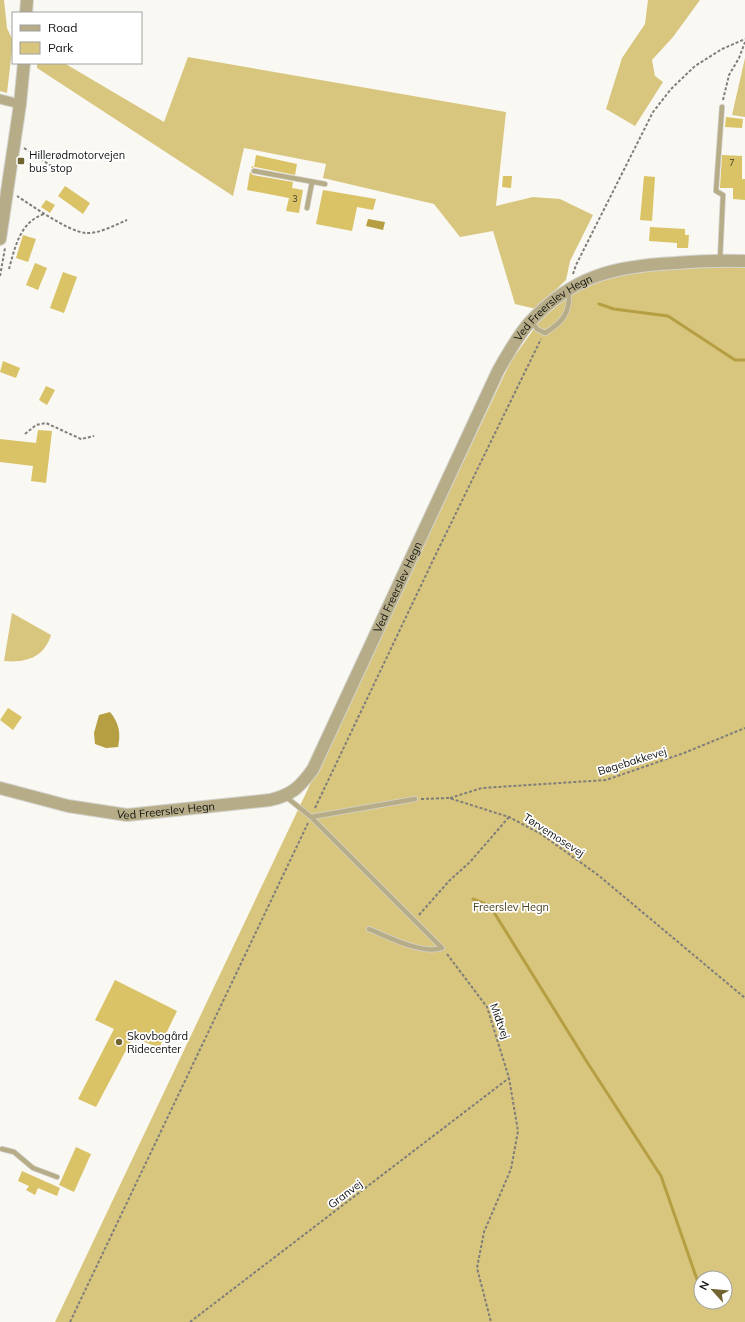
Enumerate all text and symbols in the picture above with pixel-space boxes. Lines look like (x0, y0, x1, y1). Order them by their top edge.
legend (12, 12, 142, 64)
text: Road (48, 20, 77, 35)
text: Park (48, 40, 74, 55)
place label: Hillerødmotorvejen bus stop (29, 148, 125, 175)
marker: Hillerødmotorvejen bus stop (16, 156, 26, 166)
house number: 7 (729, 157, 735, 168)
house number: 3 (292, 193, 298, 204)
street label: Ved Freerslev Hegn (511, 271, 594, 344)
street label: Ved Freerslev Hegn (370, 539, 425, 635)
street label: Bøgebakkevej (596, 744, 668, 778)
street label: Ved Freerslev Hegn (116, 799, 216, 822)
street label: Tørvemosevej (521, 810, 587, 860)
park label: Freerslev Hegn (473, 900, 549, 914)
street label: Midtvej (487, 1001, 513, 1041)
place label: Skovbogård Ridecenter (127, 1029, 188, 1056)
marker: Skovbogård Ridecenter (114, 1037, 124, 1047)
street label: Granvej (325, 1177, 365, 1211)
north arrow (693, 1270, 733, 1310)
text: N (696, 1279, 712, 1292)

